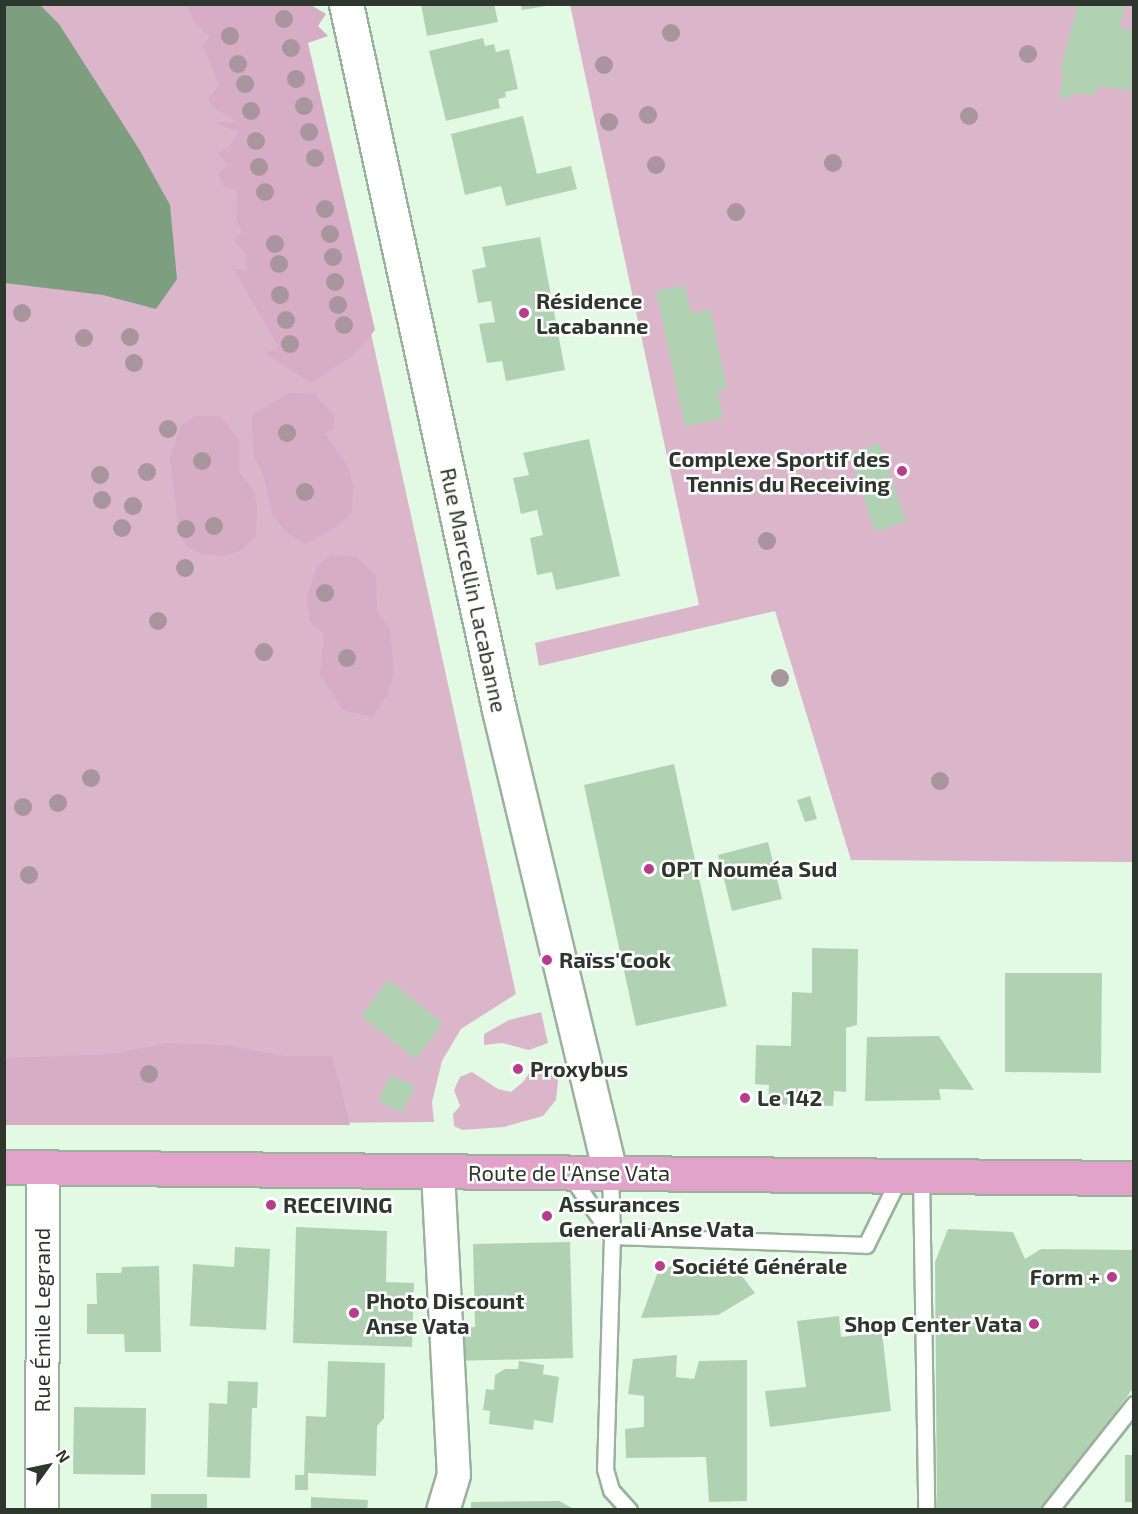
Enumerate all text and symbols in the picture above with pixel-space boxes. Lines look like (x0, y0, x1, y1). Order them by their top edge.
place label: Résidence Lacabanne (536, 287, 649, 338)
marker: Résidence Lacabanne (517, 306, 531, 320)
place label: Complexe Sportif des Tennis du Receiving (668, 445, 890, 496)
marker: Complexe Sportif des Tennis du Receiving (895, 464, 909, 478)
street label: Rue Marcellin Lacabanne (435, 465, 513, 715)
place label: OPT Nouméa Sud (661, 856, 838, 882)
marker: OPT Nouméa Sud (642, 862, 656, 876)
place label: Raïss'Cook (559, 947, 671, 973)
marker: Raïss'Cook (540, 953, 554, 967)
place label: Proxybus (530, 1056, 628, 1082)
marker: Proxybus (511, 1062, 525, 1076)
place label: Le 142 (757, 1085, 822, 1111)
marker: Le 142 (738, 1091, 752, 1105)
street label: Route de l'Anse Vata (468, 1160, 670, 1186)
place label: Assurances Generali Anse Vata (559, 1190, 755, 1242)
place label: RECEIVING (283, 1192, 393, 1218)
marker: RECEIVING (264, 1198, 278, 1212)
marker: Assurances Generali Anse Vata (540, 1209, 554, 1223)
street label: Rue Émile Legrand (29, 1228, 55, 1412)
place label: Société Générale (672, 1253, 848, 1279)
marker: Société Générale (653, 1259, 667, 1273)
place label: Form + (1030, 1264, 1100, 1290)
marker: Form + (1105, 1270, 1119, 1284)
place label: Photo Discount Anse Vata (366, 1287, 525, 1338)
marker: Photo Discount Anse Vata (347, 1306, 361, 1320)
place label: Shop Center Vata (843, 1311, 1022, 1337)
marker: Shop Center Vata (1027, 1317, 1041, 1331)
north arrow (18, 1436, 78, 1496)
text: N (52, 1446, 75, 1466)

